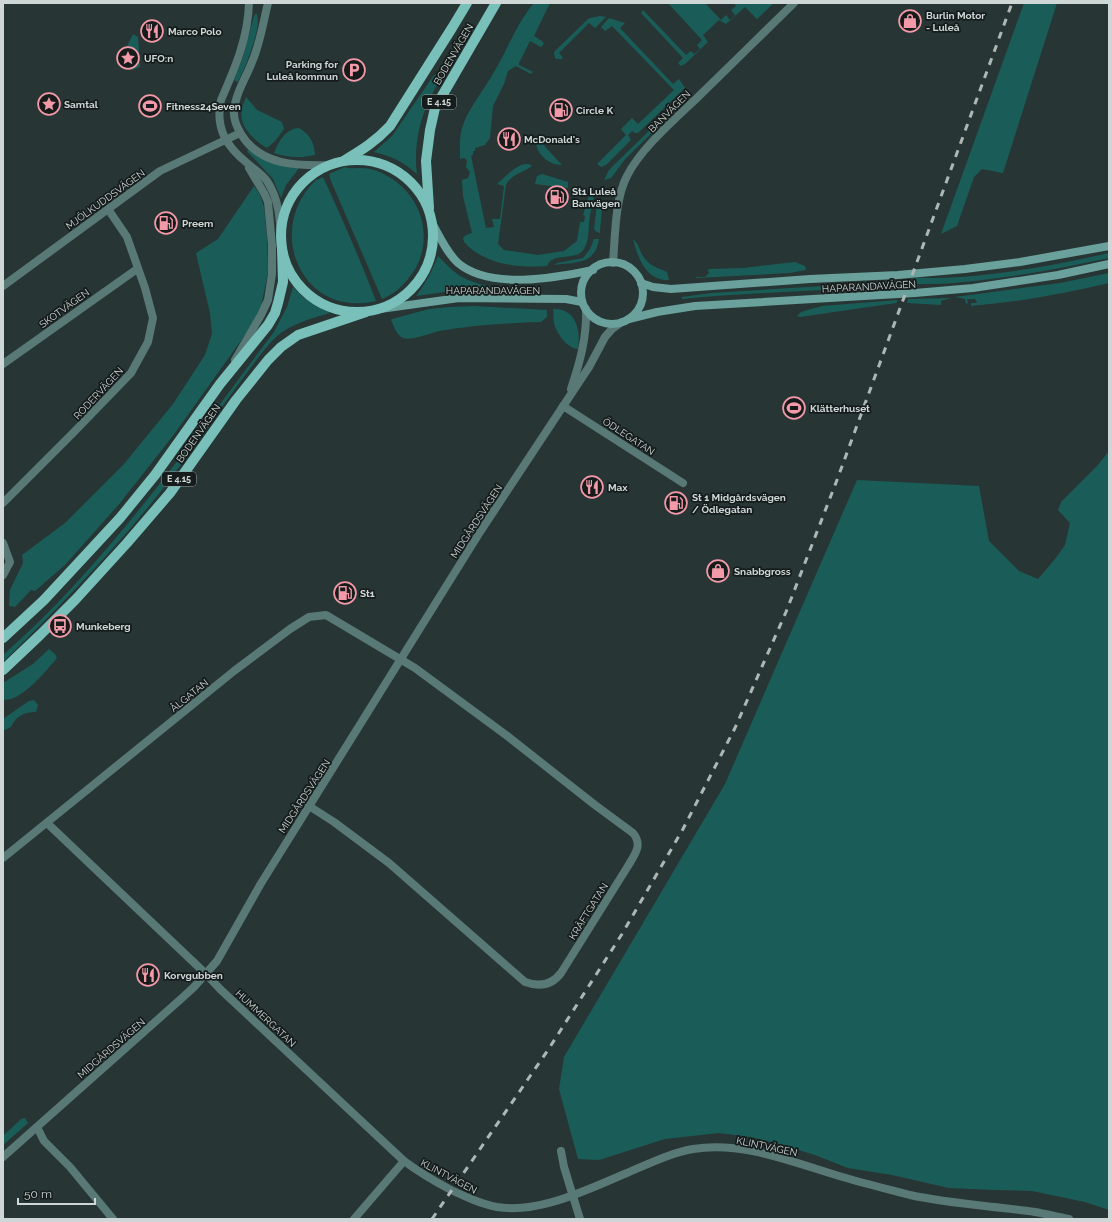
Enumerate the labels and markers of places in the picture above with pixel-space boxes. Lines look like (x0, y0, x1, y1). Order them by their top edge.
shop icon: Burlin Motor - Luleå (897, 8, 923, 34)
place label: Burlin Motor - Luleå (926, 10, 985, 33)
restaurant icon: Marco Polo (139, 18, 165, 44)
place label: Marco Polo (168, 26, 222, 37)
place icon: UFO:n (115, 45, 141, 71)
place label: UFO:n (144, 53, 173, 64)
parking icon: Parking for Luleå kommun (341, 57, 367, 83)
place label: Parking for Luleå kommun (266, 59, 338, 82)
place icon: Samtal (36, 91, 62, 117)
sports icon: Fitness24Seven (137, 93, 163, 119)
fuel station icon: Circle K (548, 97, 574, 123)
place label: Samtal (64, 99, 99, 110)
place label: Fitness24Seven (166, 101, 241, 112)
place label: Circle K (576, 105, 613, 116)
restaurant icon: McDonald's (496, 126, 522, 152)
place label: McDonald's (524, 134, 580, 145)
fuel station icon: St1 Luleå Banvägen (544, 184, 570, 210)
place label: St1 Luleå Banvägen (572, 186, 620, 209)
fuel station icon: Preem (153, 210, 179, 236)
place label: Preem (182, 218, 213, 229)
sports icon: Klätterhuset (781, 395, 807, 421)
place label: Klätterhuset (810, 403, 870, 414)
restaurant icon: Max (579, 474, 605, 500)
place label: Max (608, 482, 628, 493)
fuel station icon: St 1 Midgårdsvägen / Ödlegatan (663, 490, 689, 516)
place label: St 1 Midgårdsvägen / Ödlegatan (692, 492, 786, 515)
shop icon: Snabbgross (705, 558, 731, 584)
place label: Snabbgross (734, 566, 791, 577)
fuel station icon: St1 (332, 580, 358, 606)
place label: St1 (360, 588, 375, 599)
bus stop icon: Munkeberg (47, 613, 73, 639)
place label: Munkeberg (76, 621, 131, 632)
restaurant icon: Korvgubben (135, 962, 161, 988)
place label: Korvgubben (164, 970, 223, 981)

